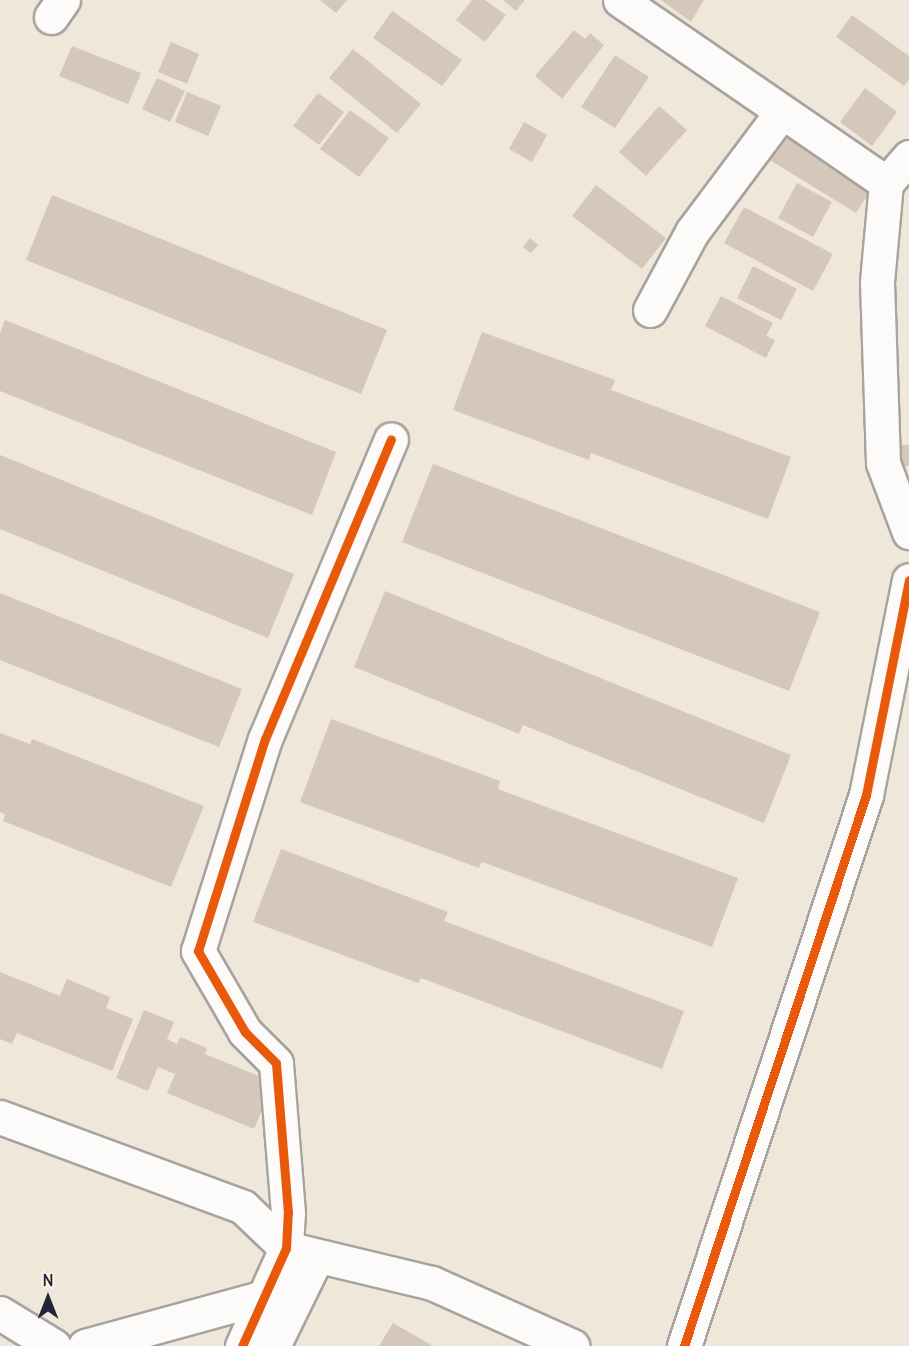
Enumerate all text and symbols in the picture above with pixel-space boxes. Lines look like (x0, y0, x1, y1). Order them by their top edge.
north arrow (18, 1268, 78, 1328)
text: N (42, 1270, 54, 1290)

